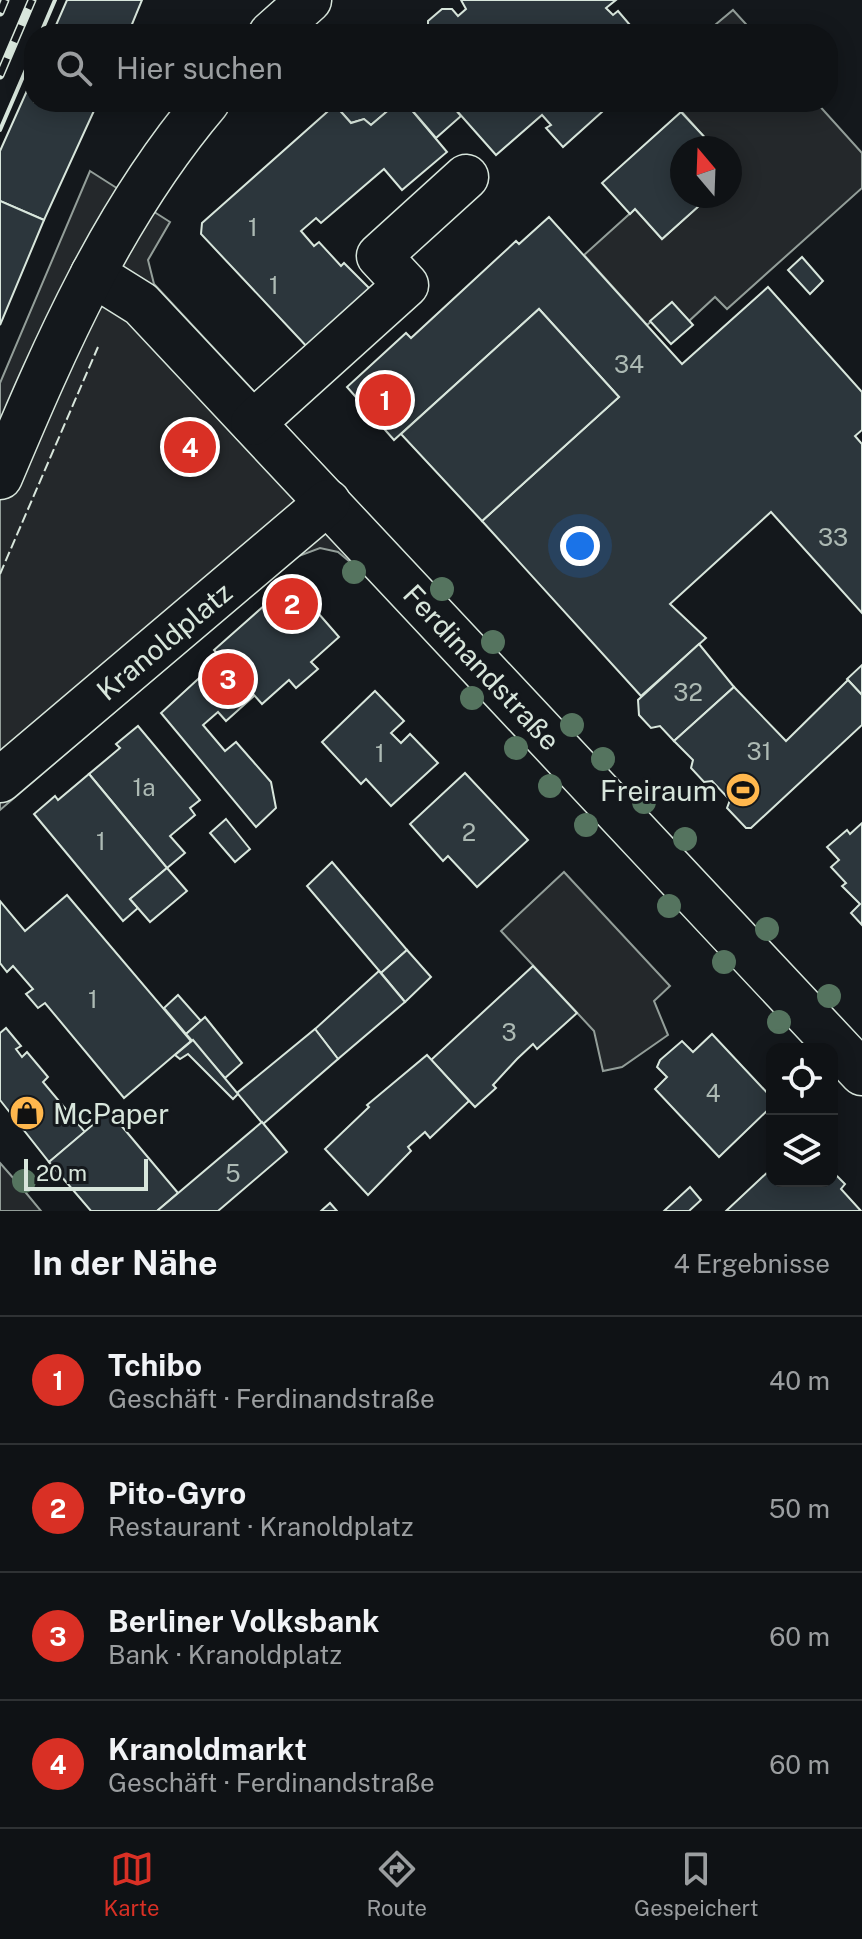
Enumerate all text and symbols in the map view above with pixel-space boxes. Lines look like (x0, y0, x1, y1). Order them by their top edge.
search box (24, 24, 838, 112)
icon: search (52, 46, 96, 90)
text: Hier suchen (116, 50, 283, 86)
north arrow (670, 136, 742, 208)
house number: 1 (248, 213, 258, 241)
house number: 1 (269, 271, 279, 299)
house number: 34 (614, 350, 644, 378)
pin: 1 (359, 370, 411, 430)
pin: 4 (164, 417, 216, 477)
house number: 33 (818, 523, 848, 551)
your location (560, 526, 600, 566)
pin: 2 (266, 574, 318, 634)
street label: Kranoldplatz (90, 575, 238, 707)
street label: Ferdinandstraße (397, 577, 567, 757)
pin: 3 (202, 649, 254, 709)
house number: 32 (673, 678, 703, 706)
house number: 31 (747, 737, 771, 765)
house number: 1 (375, 739, 385, 767)
sports icon: Freiraum (724, 771, 762, 809)
house number: 1a (132, 773, 156, 801)
place label: Freiraum (600, 774, 717, 807)
house number: 2 (462, 818, 476, 846)
house number: 1 (96, 827, 106, 855)
house number: 1 (88, 985, 98, 1013)
house number: 3 (501, 1018, 517, 1046)
map controls (766, 1043, 838, 1187)
button: locate (766, 1043, 838, 1115)
house number: 4 (705, 1079, 721, 1107)
shop icon: McPaper (8, 1094, 46, 1132)
place label: McPaper (53, 1097, 169, 1130)
button: layers (766, 1115, 838, 1187)
scale bar (24, 1155, 148, 1191)
house number: 5 (225, 1159, 241, 1187)
text: 20 m (36, 1160, 87, 1186)
text: In der Nähe (32, 1243, 218, 1283)
text: 4 Ergebnisse (673, 1248, 830, 1279)
text: Tchibo (108, 1347, 202, 1383)
text: 1 (52, 1365, 64, 1396)
text: 40 m (769, 1365, 830, 1396)
text: Geschäft · Ferdinandstraße (108, 1383, 435, 1414)
text: Pito-Gyro (108, 1475, 246, 1511)
text: 2 (50, 1493, 66, 1524)
text: 50 m (769, 1493, 830, 1524)
text: Restaurant · Kranoldplatz (108, 1511, 413, 1542)
text: Berliner Volksbank (108, 1603, 379, 1639)
text: 3 (49, 1621, 67, 1652)
text: 60 m (769, 1621, 830, 1652)
text: Bank · Kranoldplatz (108, 1639, 342, 1670)
text: Kranoldmarkt (108, 1731, 307, 1767)
text: 4 (49, 1749, 67, 1780)
text: 60 m (769, 1749, 830, 1780)
text: Geschäft · Ferdinandstraße (108, 1767, 435, 1798)
tab: Karte (104, 1847, 160, 1921)
tab: Route (367, 1847, 427, 1921)
tab: Gespeichert (634, 1847, 758, 1921)

